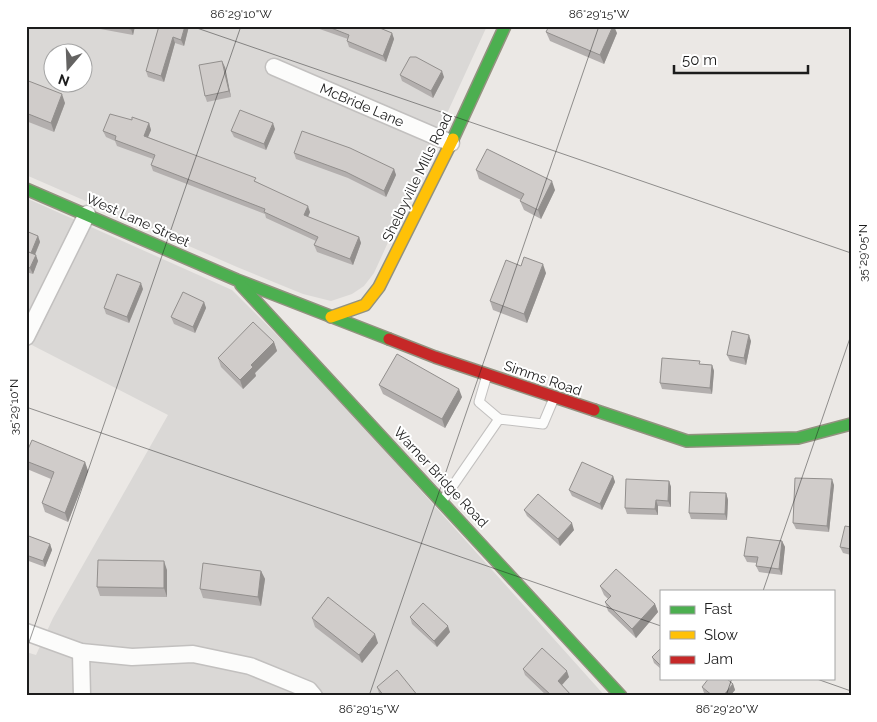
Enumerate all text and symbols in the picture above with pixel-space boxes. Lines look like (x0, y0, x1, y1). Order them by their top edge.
text: 86°29'10"W (210, 7, 272, 21)
text: 86°29'15"W (569, 7, 630, 21)
north arrow (42, 42, 92, 92)
scale bar (674, 42, 808, 74)
text: 50 m (682, 51, 717, 69)
text: N (56, 71, 71, 90)
street label: McBride Lane (318, 80, 406, 130)
street label: Shelbyville Mills Road (379, 110, 455, 244)
street label: West Lane Street (84, 190, 192, 250)
text: 35°29'05"N (856, 224, 870, 282)
street label: Simms Road (502, 357, 584, 399)
text: 35°29'10"N (7, 379, 21, 435)
street label: Warner Bridge Road (390, 424, 492, 530)
legend (660, 590, 834, 680)
text: Fast (704, 600, 732, 618)
text: Slow (704, 626, 738, 644)
text: Jam (704, 650, 733, 668)
text: 86°29'15"W (339, 702, 400, 716)
text: 86°29'20"W (696, 702, 759, 716)

